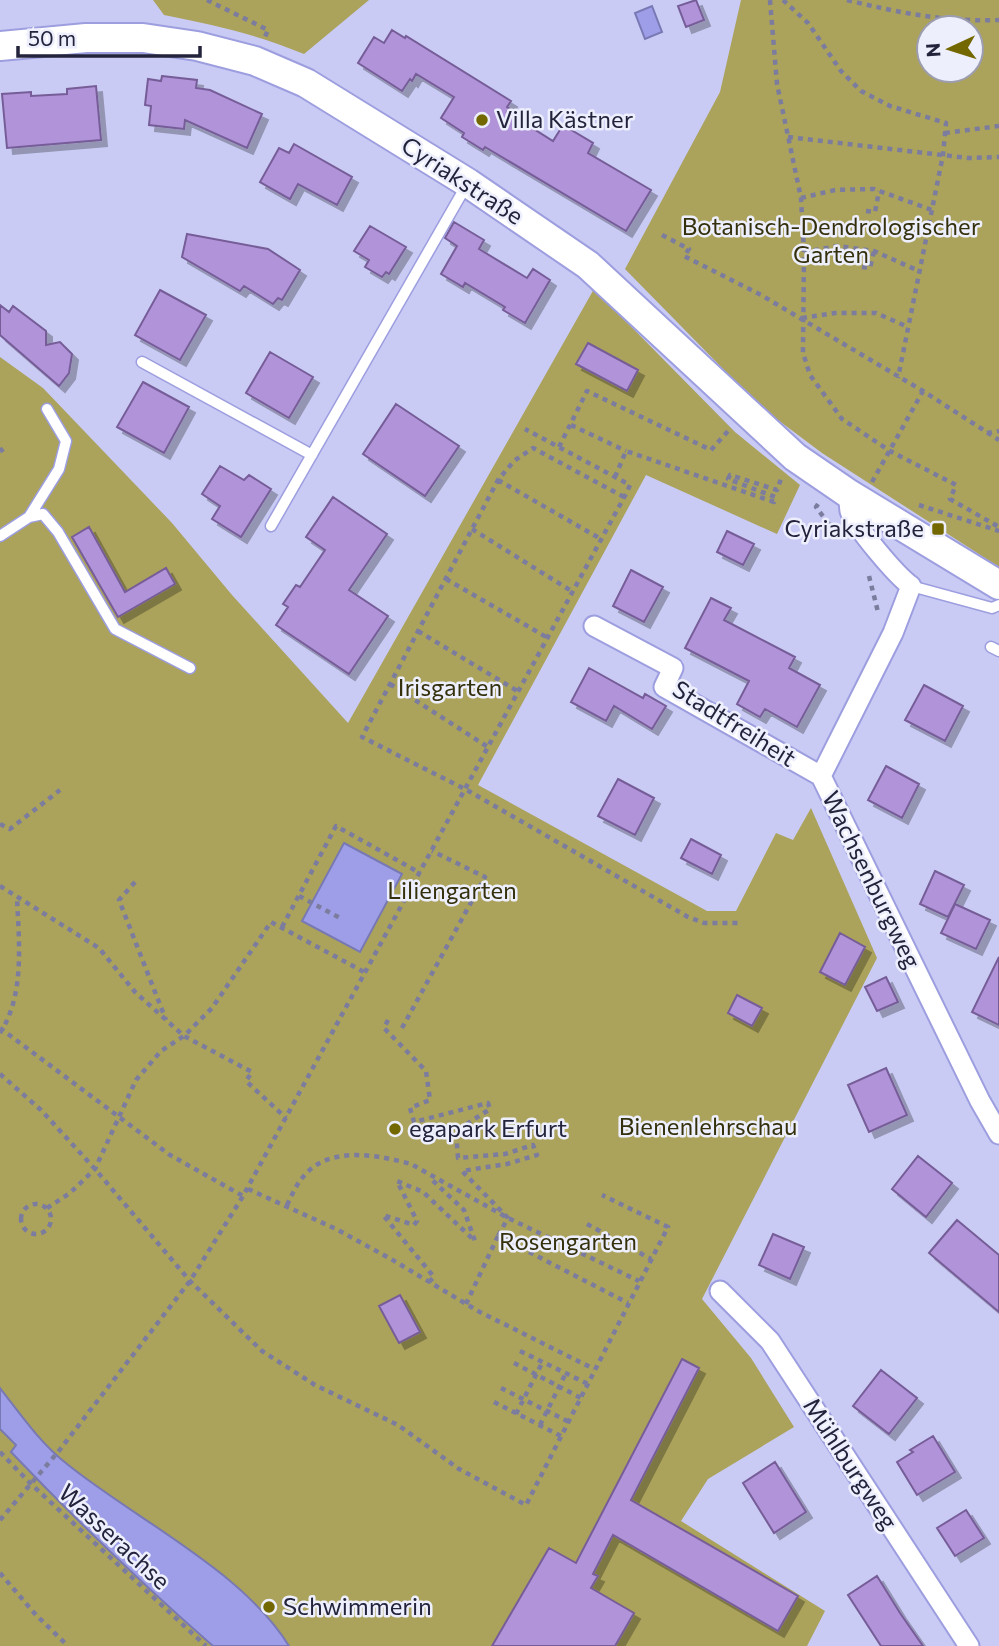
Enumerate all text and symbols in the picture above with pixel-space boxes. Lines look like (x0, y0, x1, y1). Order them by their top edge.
scale bar (18, 14, 200, 58)
north arrow (915, 14, 985, 84)
text: 50 m (28, 25, 76, 50)
text: N (921, 42, 945, 58)
place label: Villa Kästner (496, 104, 634, 133)
marker: Villa Kästner (474, 112, 490, 128)
street label: Cyriakstraße (396, 130, 529, 230)
park label: Botanisch-Dendrologischer Garten (682, 211, 981, 268)
place label: Cyriakstraße (785, 513, 924, 542)
marker: Cyriakstraße (930, 521, 946, 537)
park label: Irisgarten (398, 672, 502, 701)
street label: Stadtfreiheit (668, 673, 802, 772)
street label: Wachsenburgweg (817, 786, 928, 973)
park label: Liliengarten (387, 875, 517, 904)
park label: Bienenlehrschau (619, 1111, 797, 1140)
place label: egapark Erfurt (409, 1113, 567, 1142)
marker: egapark Erfurt (387, 1121, 403, 1137)
park label: Rosengarten (499, 1226, 637, 1255)
street label: Mühlburgweg (798, 1392, 904, 1534)
street label: Wasserachse (53, 1477, 177, 1595)
place label: Schwimmerin (283, 1591, 432, 1620)
marker: Schwimmerin (261, 1599, 277, 1615)

